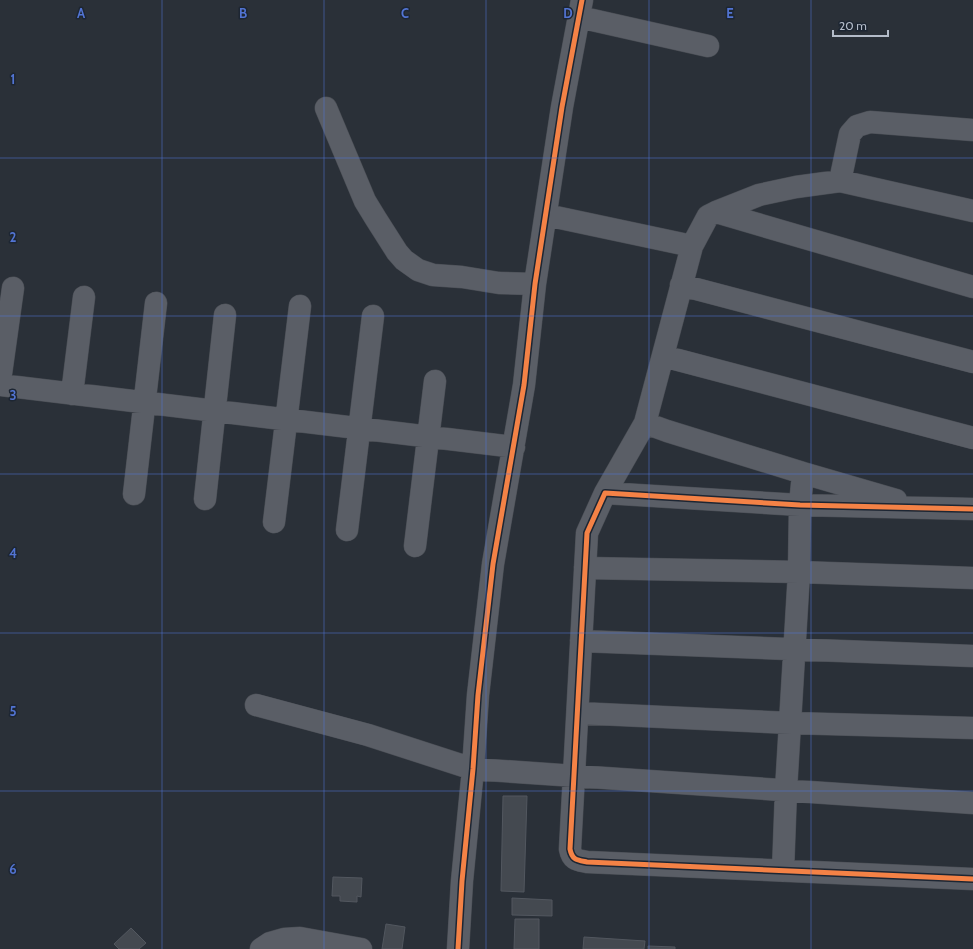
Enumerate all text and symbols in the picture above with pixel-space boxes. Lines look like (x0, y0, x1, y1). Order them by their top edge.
text: A (77, 5, 86, 21)
text: B (239, 5, 247, 21)
text: C (401, 5, 409, 21)
text: D (563, 5, 573, 21)
text: E (726, 5, 734, 21)
scale bar (833, 12, 888, 38)
text: 20 m (839, 18, 867, 33)
text: 1 (11, 71, 15, 87)
text: 2 (10, 229, 17, 245)
text: 3 (9, 387, 17, 403)
text: 4 (9, 545, 17, 561)
text: 5 (10, 703, 17, 719)
text: 6 (9, 861, 17, 877)

